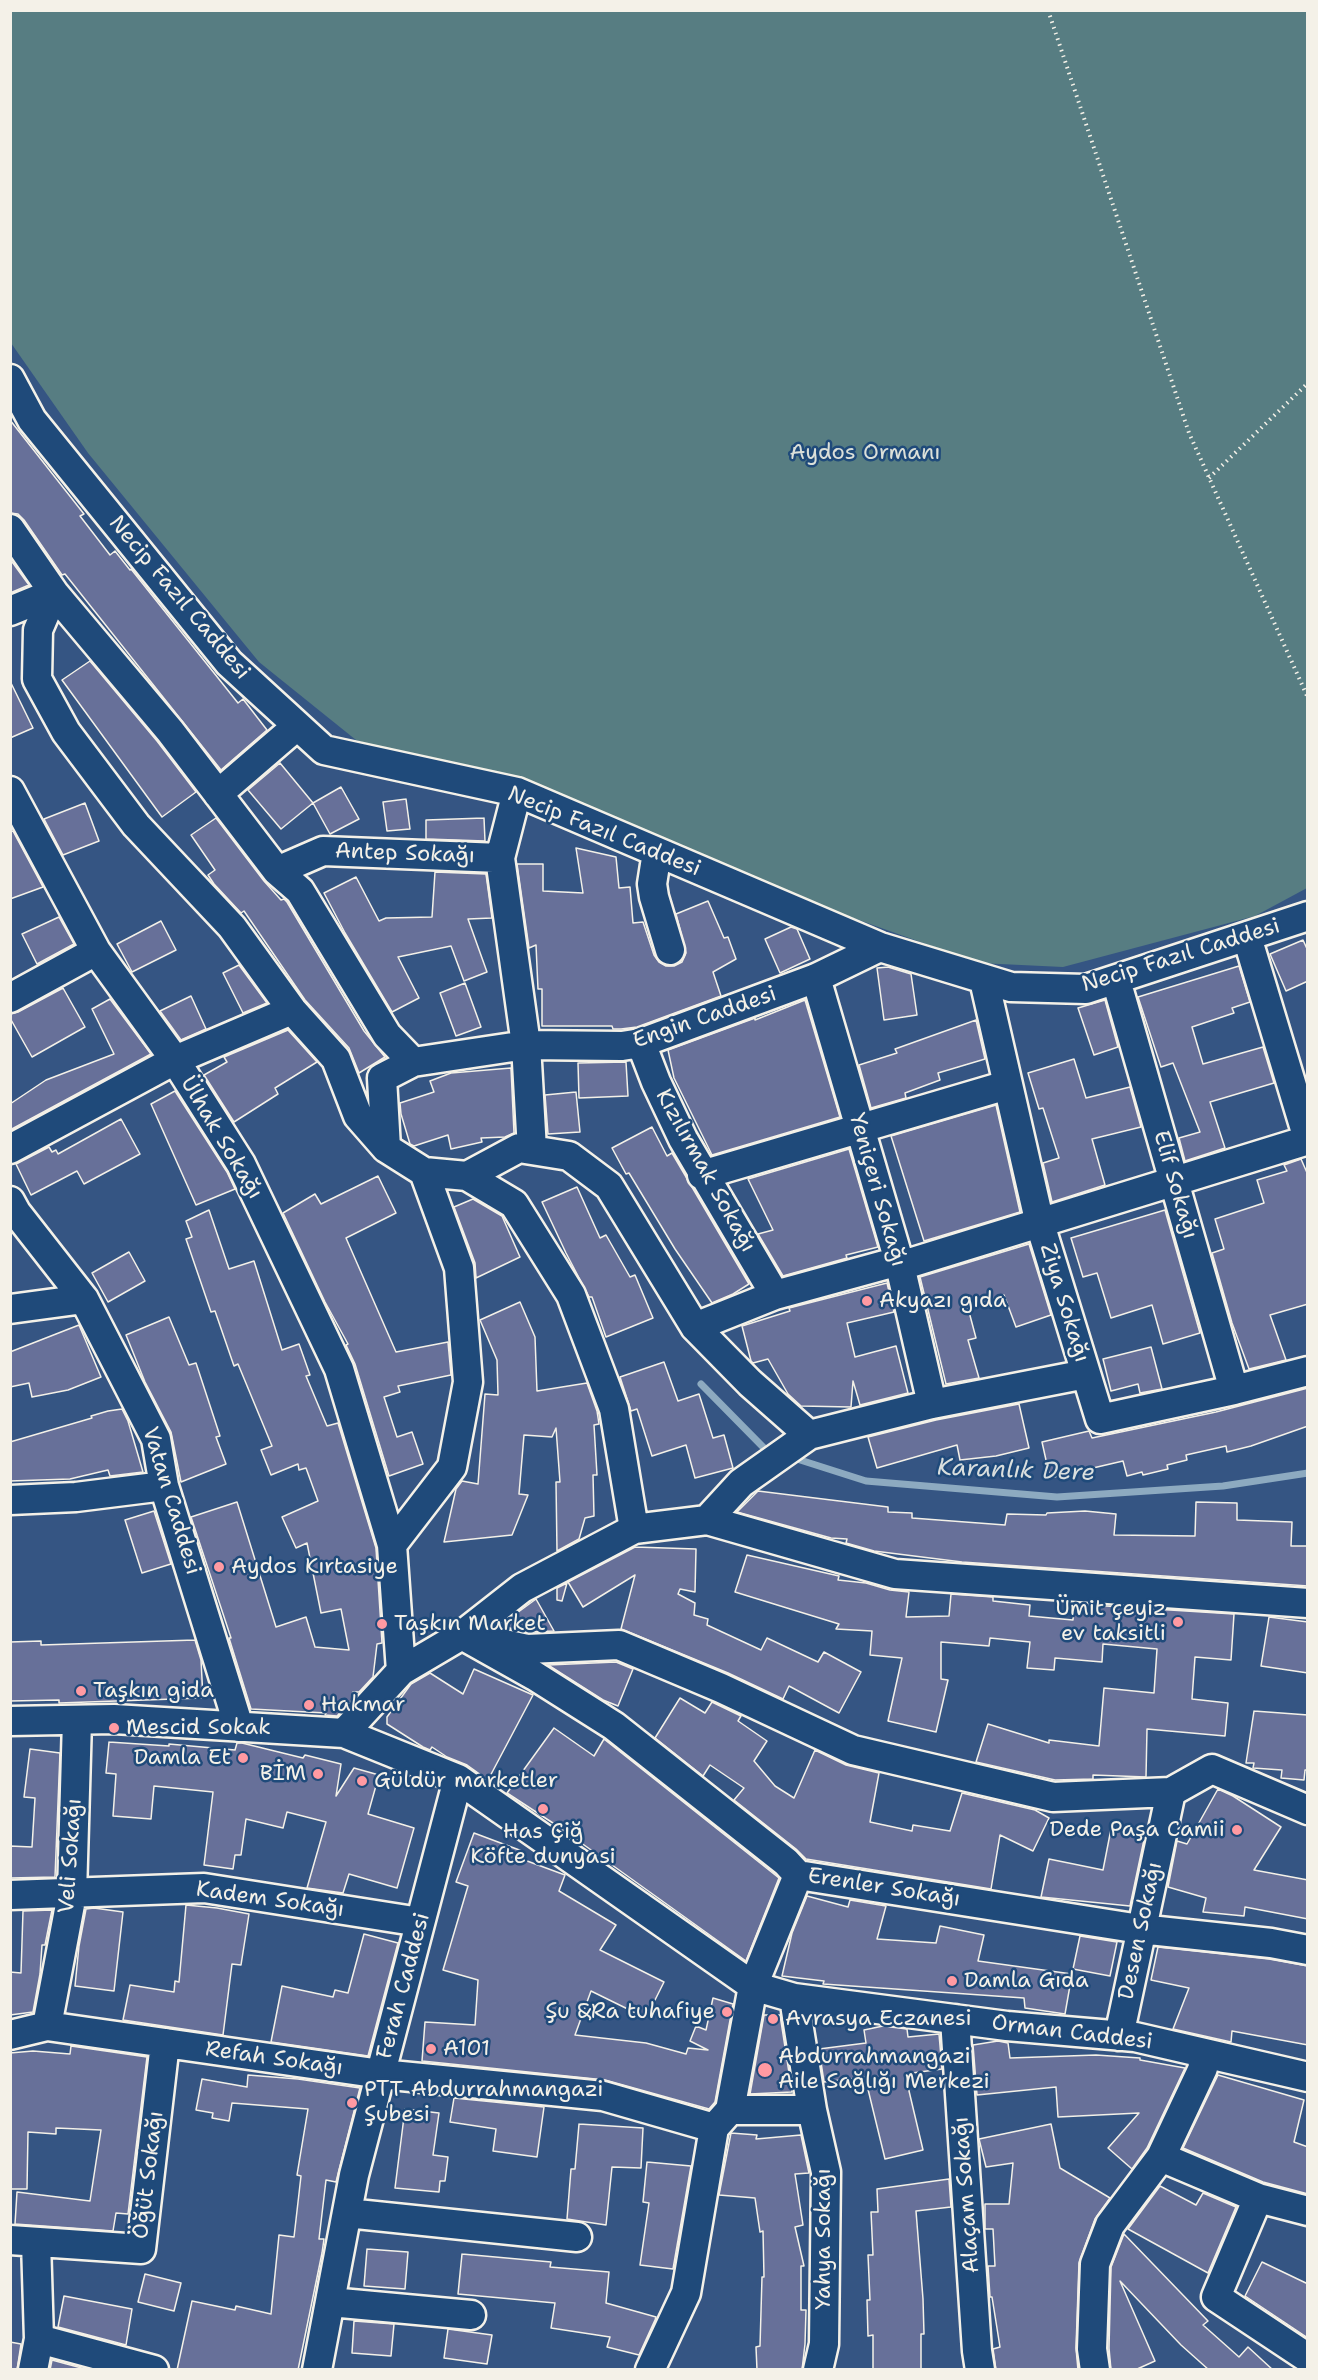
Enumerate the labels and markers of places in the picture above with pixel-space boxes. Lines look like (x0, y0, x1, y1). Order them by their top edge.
place label: Akyazı gıda (879, 1288, 1007, 1314)
marker: Akyazı gıda (860, 1294, 874, 1308)
place label: Aydos Kırtasiye (231, 1554, 398, 1580)
marker: Aydos Kırtasiye (212, 1560, 226, 1574)
place label: Ümit çeyiz ev taksitli (1055, 1596, 1166, 1648)
place label: Taşkın Market (394, 1611, 546, 1637)
marker: Ümit çeyiz ev taksitli (1171, 1615, 1185, 1629)
marker: Taşkın Market (375, 1617, 389, 1631)
place label: Taşkın gida (93, 1678, 214, 1704)
marker: Taşkın gida (74, 1684, 88, 1698)
place label: Hakmar (321, 1692, 405, 1718)
marker: Hakmar (302, 1698, 316, 1712)
place label: Mescid Sokak (126, 1715, 271, 1741)
marker: Mescid Sokak (107, 1721, 121, 1735)
place label: Damla Et (134, 1745, 231, 1771)
marker: Damla Et (236, 1751, 250, 1765)
place label: BİM (260, 1761, 306, 1787)
marker: BİM (311, 1767, 325, 1781)
place label: Güldür marketler (374, 1768, 558, 1794)
marker: Güldür marketler (355, 1774, 369, 1788)
marker: Has Çiğ Köfte dunyasi (536, 1802, 550, 1816)
place label: Dede Paşa Camii (1050, 1817, 1225, 1843)
place label: Has Çiğ Köfte dunyasi (470, 1819, 616, 1870)
marker: Dede Paşa Camii (1230, 1823, 1244, 1837)
place label: Damla Gıda (964, 1968, 1089, 1994)
marker: Damla Gıda (945, 1974, 959, 1988)
place label: Şu &Ra tuhafiye (545, 1999, 715, 2025)
marker: Şu &Ra tuhafiye (720, 2005, 734, 2019)
place label: Avrasya Eczanesi (785, 2006, 972, 2032)
marker: Avrasya Eczanesi (766, 2012, 780, 2026)
place label: A101 (443, 2036, 490, 2062)
marker: A101 (424, 2042, 438, 2056)
place label: Abdurrahmangazi Aile Sağlığı Merkezi (778, 2044, 990, 2096)
marker: Abdurrahmangazi Aile Sağlığı Merkezi (756, 2061, 774, 2079)
place label: PTT Abdurrahmangazi Şubesi (364, 2077, 603, 2128)
marker: PTT Abdurrahmangazi Şubesi (345, 2096, 359, 2110)

